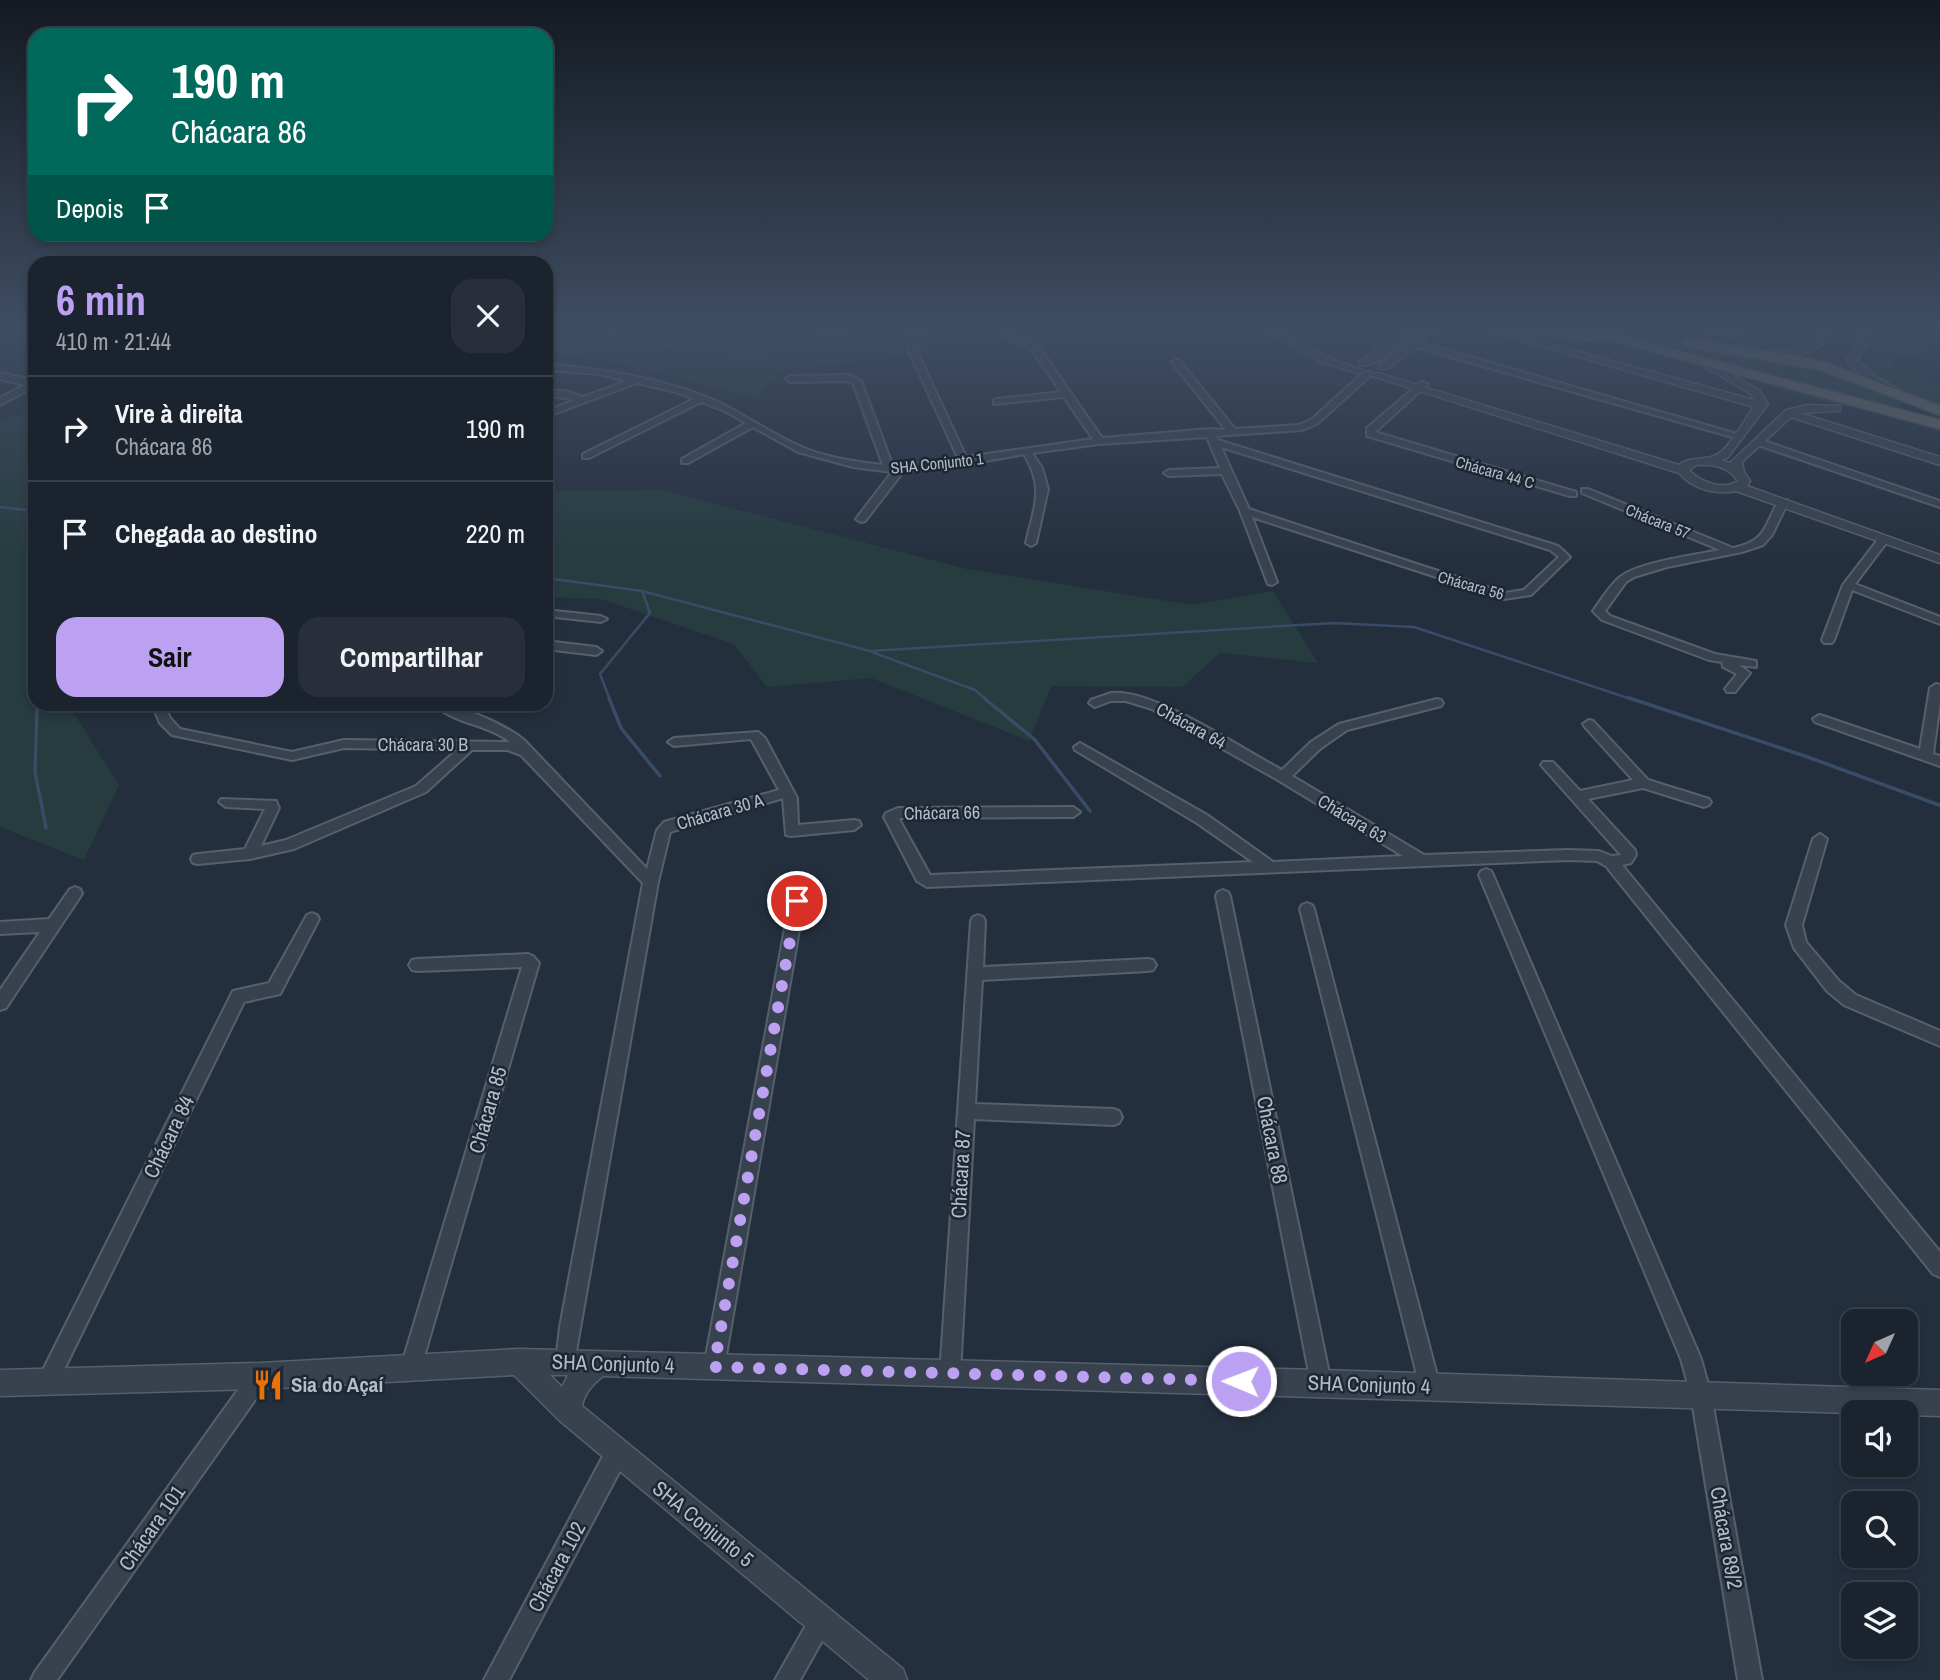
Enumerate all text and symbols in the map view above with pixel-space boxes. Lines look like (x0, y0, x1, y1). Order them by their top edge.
text: 190 m (171, 47, 285, 113)
icon: right (56, 56, 147, 147)
text: Chácara 86 (171, 110, 307, 153)
icon: arrive (138, 189, 176, 227)
text: Depois (56, 191, 124, 226)
text: 6 min (56, 272, 146, 328)
button: close (451, 279, 525, 353)
text: 410 m · 21:44 (56, 326, 171, 357)
text: Vire à direita (115, 396, 243, 431)
icon: right (56, 410, 94, 448)
text: 190 m (466, 411, 525, 446)
text: Chácara 86 (115, 431, 213, 462)
street label: SHA Conjunto 1 (889, 447, 985, 479)
street label: Chácara 44 C (1453, 450, 1537, 494)
street label: Chácara 57 (1622, 498, 1694, 544)
icon: arrive (56, 515, 94, 553)
text: Chegada ao destino (115, 516, 318, 551)
text: 220 m (466, 516, 525, 551)
street label: Chácara 56 (1435, 565, 1507, 605)
button: Sair (56, 617, 284, 697)
button: Compartilhar (298, 617, 525, 697)
street label: Chácara 64 (1152, 696, 1231, 755)
street label: Chácara 30 B (378, 732, 468, 757)
street label: Chácara 30 A (673, 787, 766, 836)
street label: Chácara 63 (1313, 788, 1391, 849)
street label: Chácara 66 (904, 799, 980, 826)
pin (767, 871, 827, 931)
icon: arrive (778, 882, 816, 920)
street label: Chácara 85 (461, 1063, 514, 1157)
street label: Chácara 84 (136, 1090, 201, 1183)
street label: Chácara 88 (1250, 1093, 1295, 1186)
street label: Chácara 87 (944, 1129, 977, 1219)
north arrow (1841, 1309, 1918, 1386)
map controls (1841, 1309, 1918, 1659)
position arrow (1204, 1344, 1278, 1418)
street label: SHA Conjunto 4 (551, 1347, 675, 1380)
restaurant icon: Sia do Açaí (251, 1368, 285, 1402)
street label: SHA Conjunto 4 (1307, 1368, 1431, 1401)
place label: Sia do Açaí (291, 1370, 384, 1399)
button: sound (1841, 1400, 1918, 1477)
street label: SHA Conjunto 5 (647, 1474, 760, 1573)
street label: Chácara 101 (111, 1479, 192, 1576)
street label: Chácara 89/2 (1703, 1484, 1750, 1591)
button: search (1841, 1491, 1918, 1568)
street label: Chácara 102 (521, 1516, 593, 1617)
button: layers (1841, 1582, 1918, 1659)

